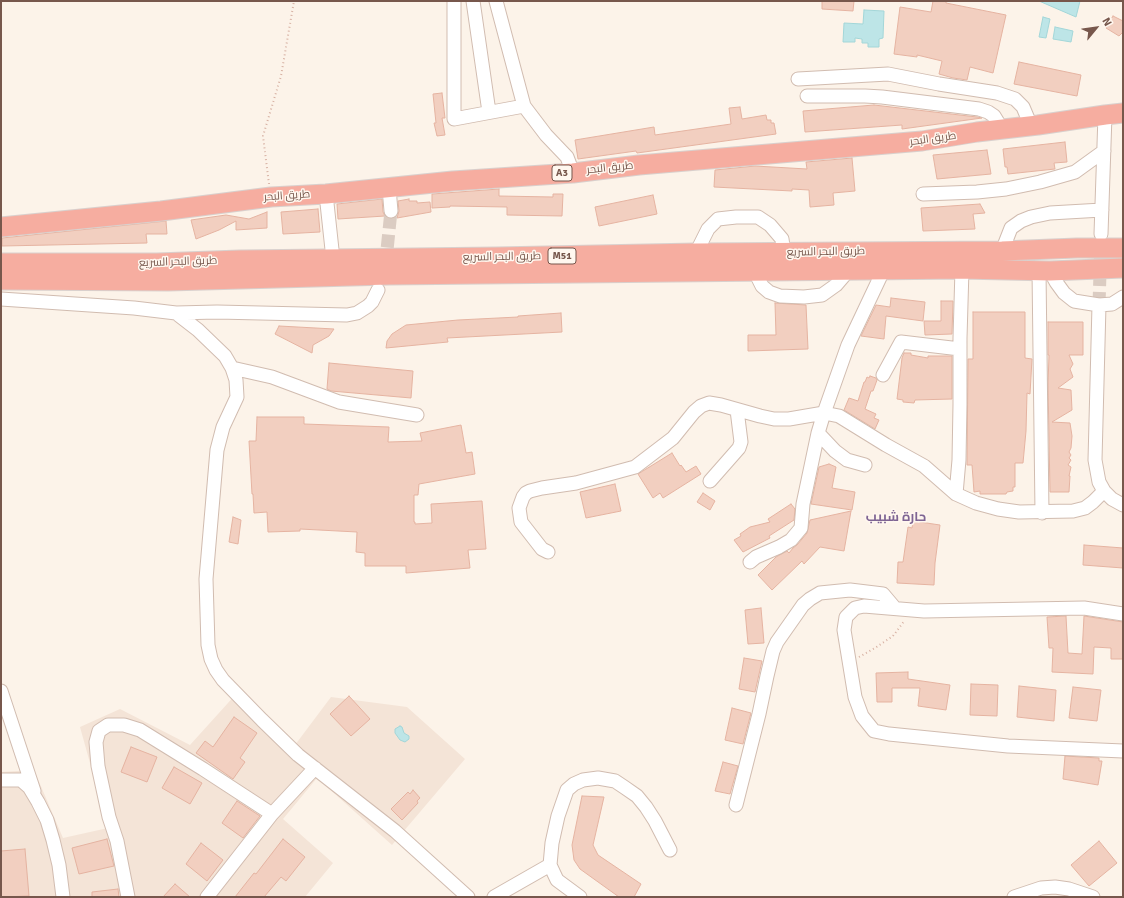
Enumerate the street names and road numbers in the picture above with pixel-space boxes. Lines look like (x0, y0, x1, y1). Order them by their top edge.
street label: طريق البحر (909, 129, 957, 149)
street label: طريق البحر (586, 159, 634, 177)
road number: A3 (552, 165, 572, 181)
street label: طريق البحر (263, 188, 311, 204)
street label: طريق البحر السريع (787, 245, 865, 259)
road number: M51 (548, 248, 576, 264)
street label: طريق البحر السريع (463, 250, 541, 264)
street label: طريق البحر السريع (139, 254, 217, 270)

